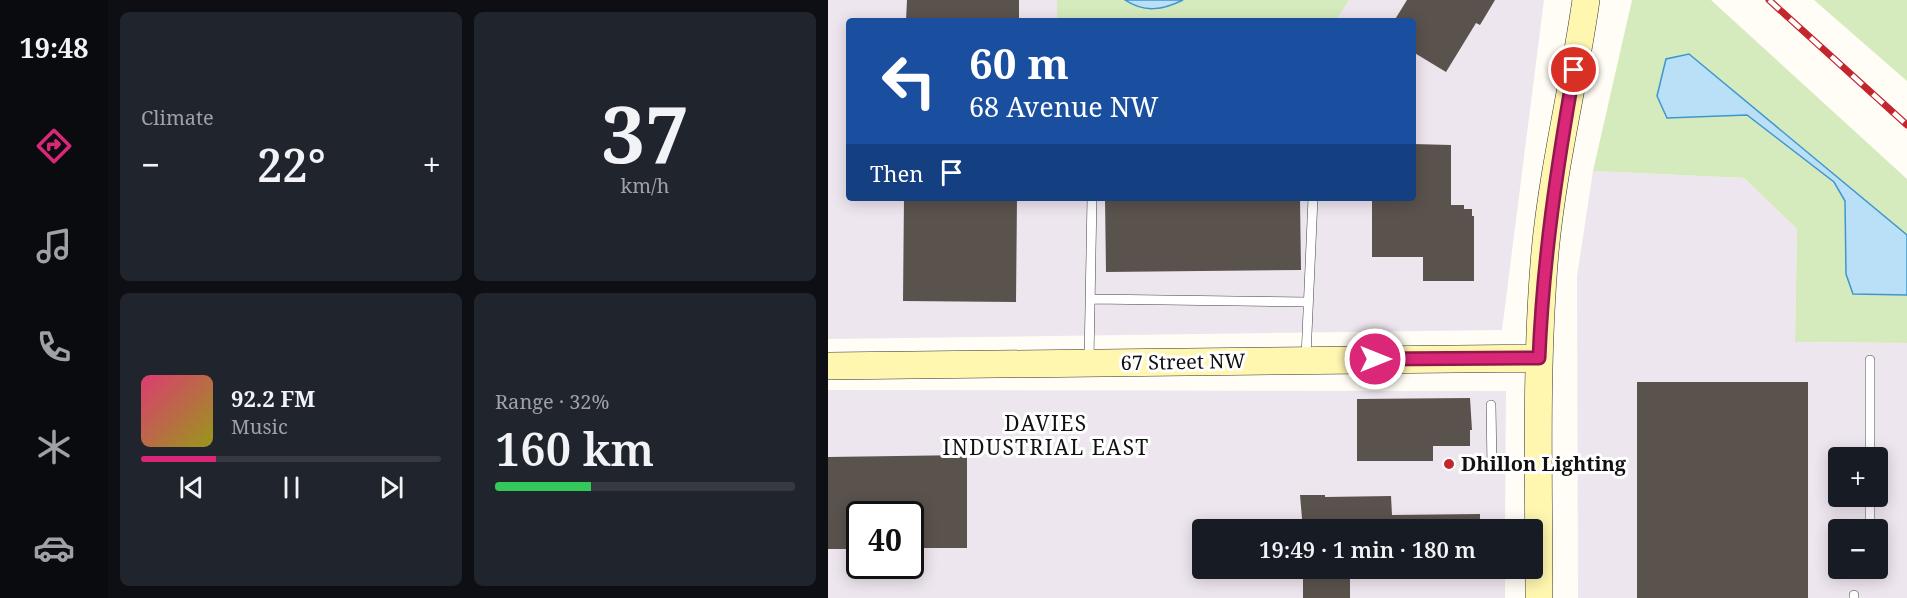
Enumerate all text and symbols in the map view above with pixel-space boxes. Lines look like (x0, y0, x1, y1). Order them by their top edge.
text: 19:48 (19, 29, 89, 66)
text: 60 m (969, 34, 1069, 91)
icon: left (870, 42, 948, 120)
pin (1548, 44, 1599, 95)
icon: arrive (1557, 53, 1590, 86)
text: 37 (601, 80, 689, 186)
text: 68 Avenue NW (969, 88, 1159, 125)
text: Climate (141, 104, 214, 131)
icon: directions (33, 125, 75, 167)
text: 22° (257, 134, 326, 195)
text: − (141, 142, 160, 187)
text: + (423, 142, 441, 187)
icon: arrive (935, 156, 968, 189)
text: Then (870, 158, 923, 188)
text: km/h (620, 172, 670, 199)
icon: music (33, 225, 75, 267)
icon: phone (33, 326, 75, 368)
position arrow (1343, 327, 1407, 391)
street label: 67 Street NW (1120, 347, 1246, 376)
text: 92.2 FM (231, 383, 315, 413)
text: Range · 32% (495, 388, 609, 415)
district label: DAVIES INDUSTRIAL EAST (942, 409, 1150, 461)
text: Music (231, 413, 288, 440)
text: 160 km (495, 418, 654, 479)
icon: climate (33, 426, 75, 468)
map controls (1828, 447, 1888, 579)
button: + (1828, 447, 1888, 507)
place label: Dhillon Lighting (1461, 450, 1627, 477)
marker: Dhillon Lighting (1442, 457, 1456, 471)
icon: previous (175, 471, 208, 504)
icon: pause (275, 471, 308, 504)
icon: next (375, 471, 408, 504)
speed limit sign: 40 (846, 501, 924, 579)
button: − (1828, 519, 1888, 579)
icon: car (33, 527, 75, 569)
text: 19:49 · 1 min · 180 m (1259, 534, 1476, 564)

